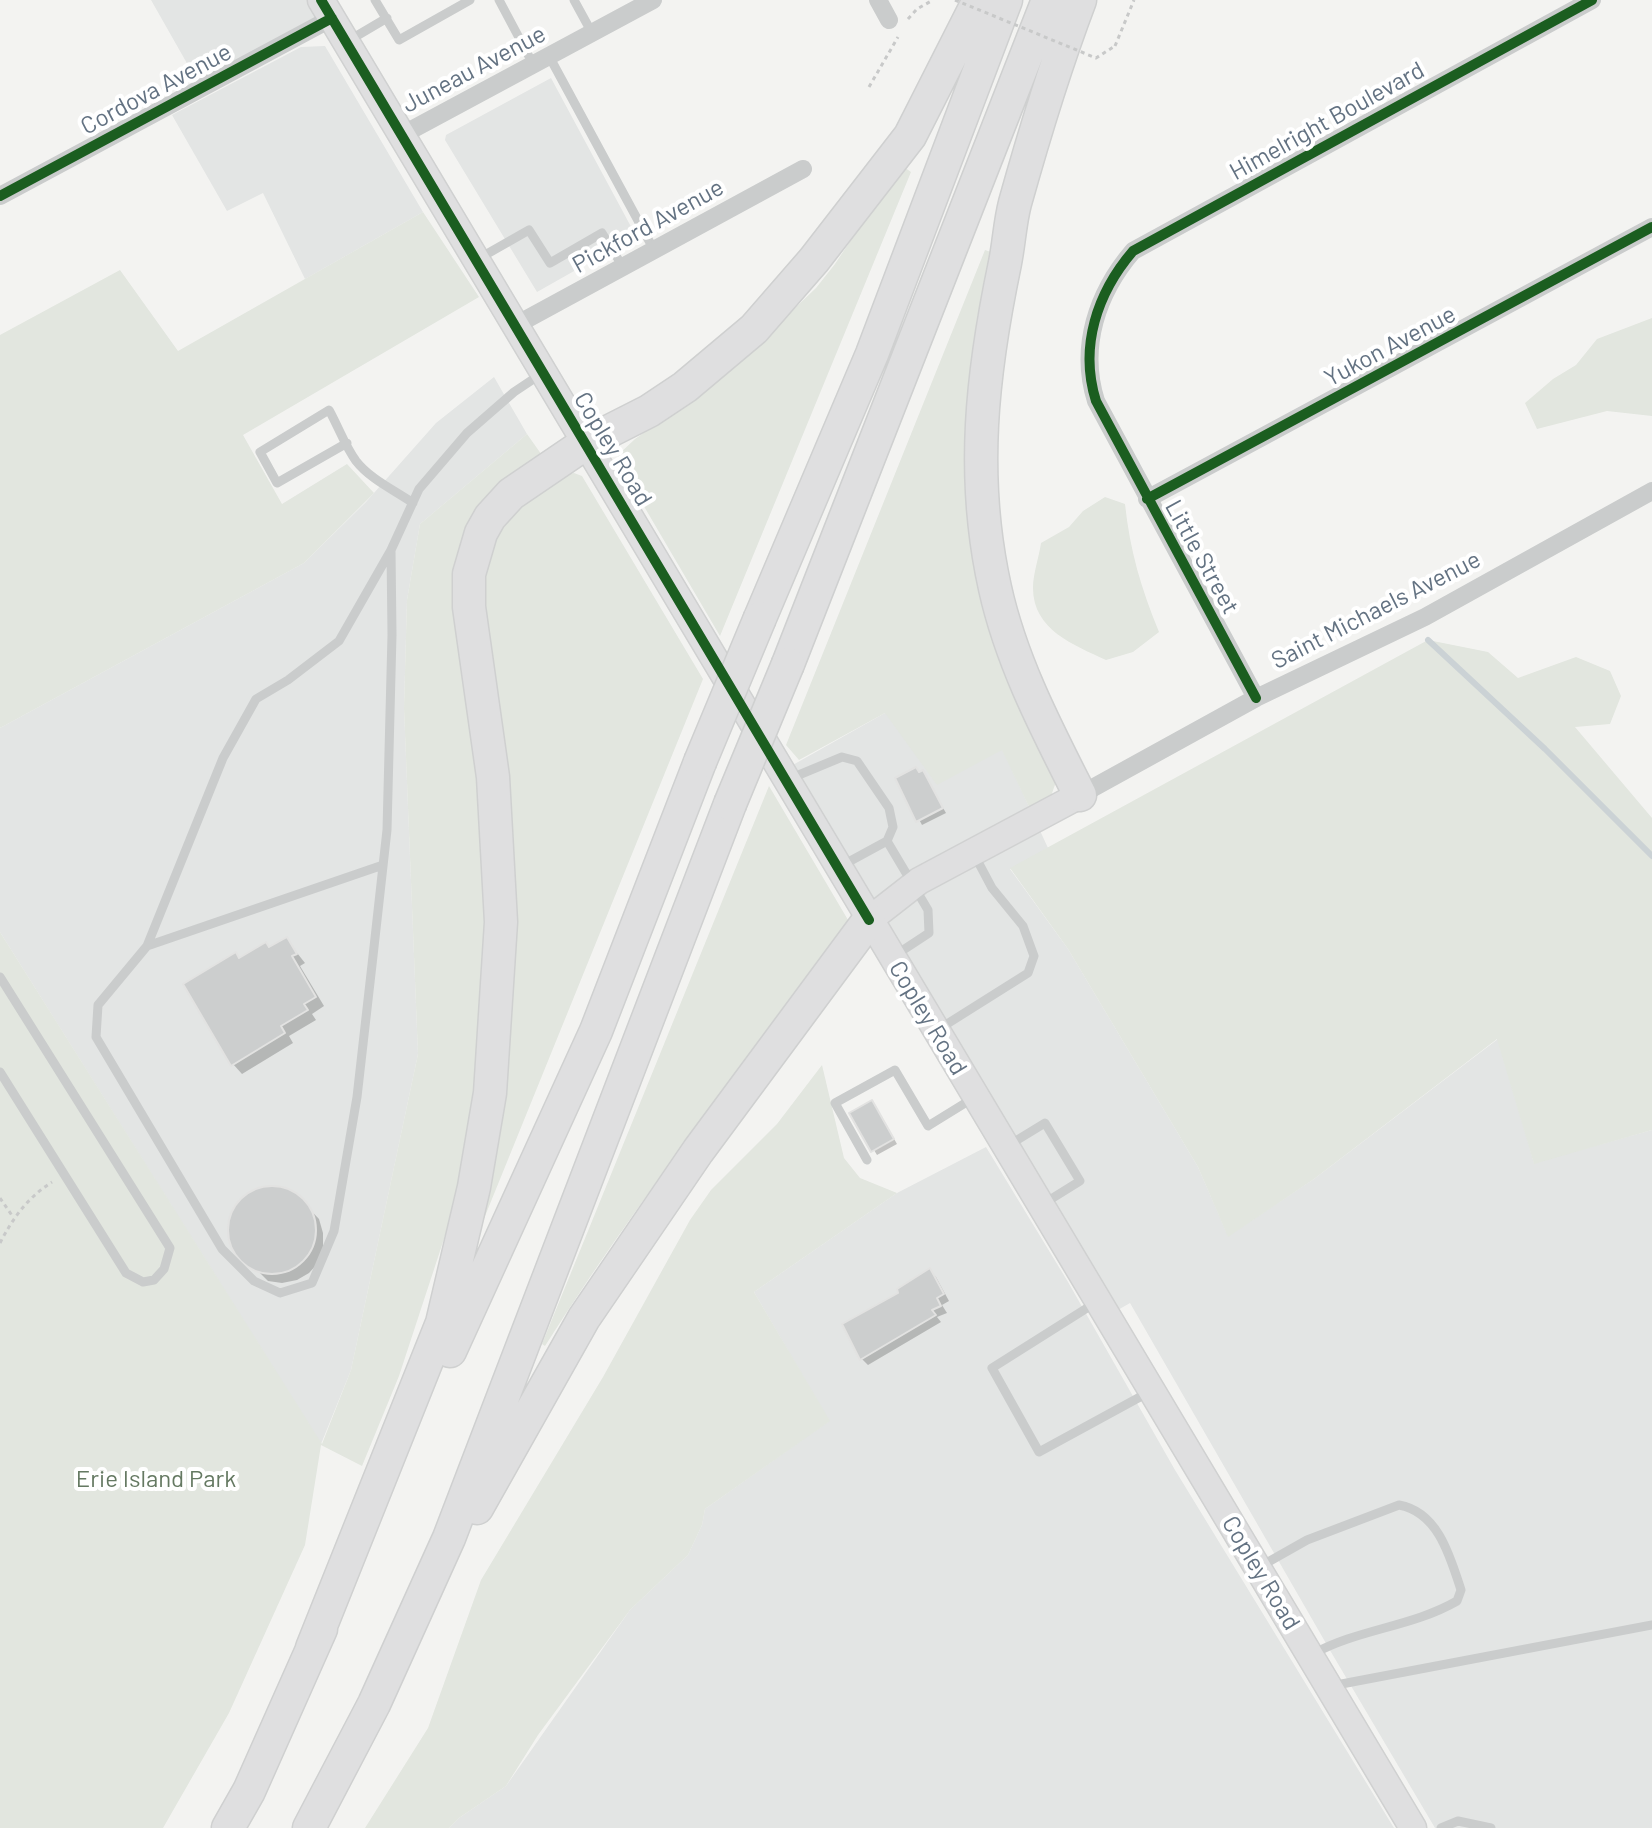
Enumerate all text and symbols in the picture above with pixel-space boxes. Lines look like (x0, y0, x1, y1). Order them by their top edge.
street label: Juneau Avenue (397, 19, 551, 119)
street label: Cordova Avenue (76, 37, 236, 141)
street label: Himelright Boulevard (1225, 56, 1429, 186)
street label: Pickford Avenue (567, 173, 729, 279)
street label: Yukon Avenue (1319, 299, 1461, 393)
street label: Copley Road (568, 387, 658, 511)
street label: Little Street (1159, 495, 1245, 619)
street label: Saint Michaels Avenue (1267, 545, 1485, 675)
street label: Copley Road (883, 956, 973, 1080)
park label: Erie Island Park (76, 1465, 236, 1493)
street label: Copley Road (1216, 1511, 1306, 1635)

